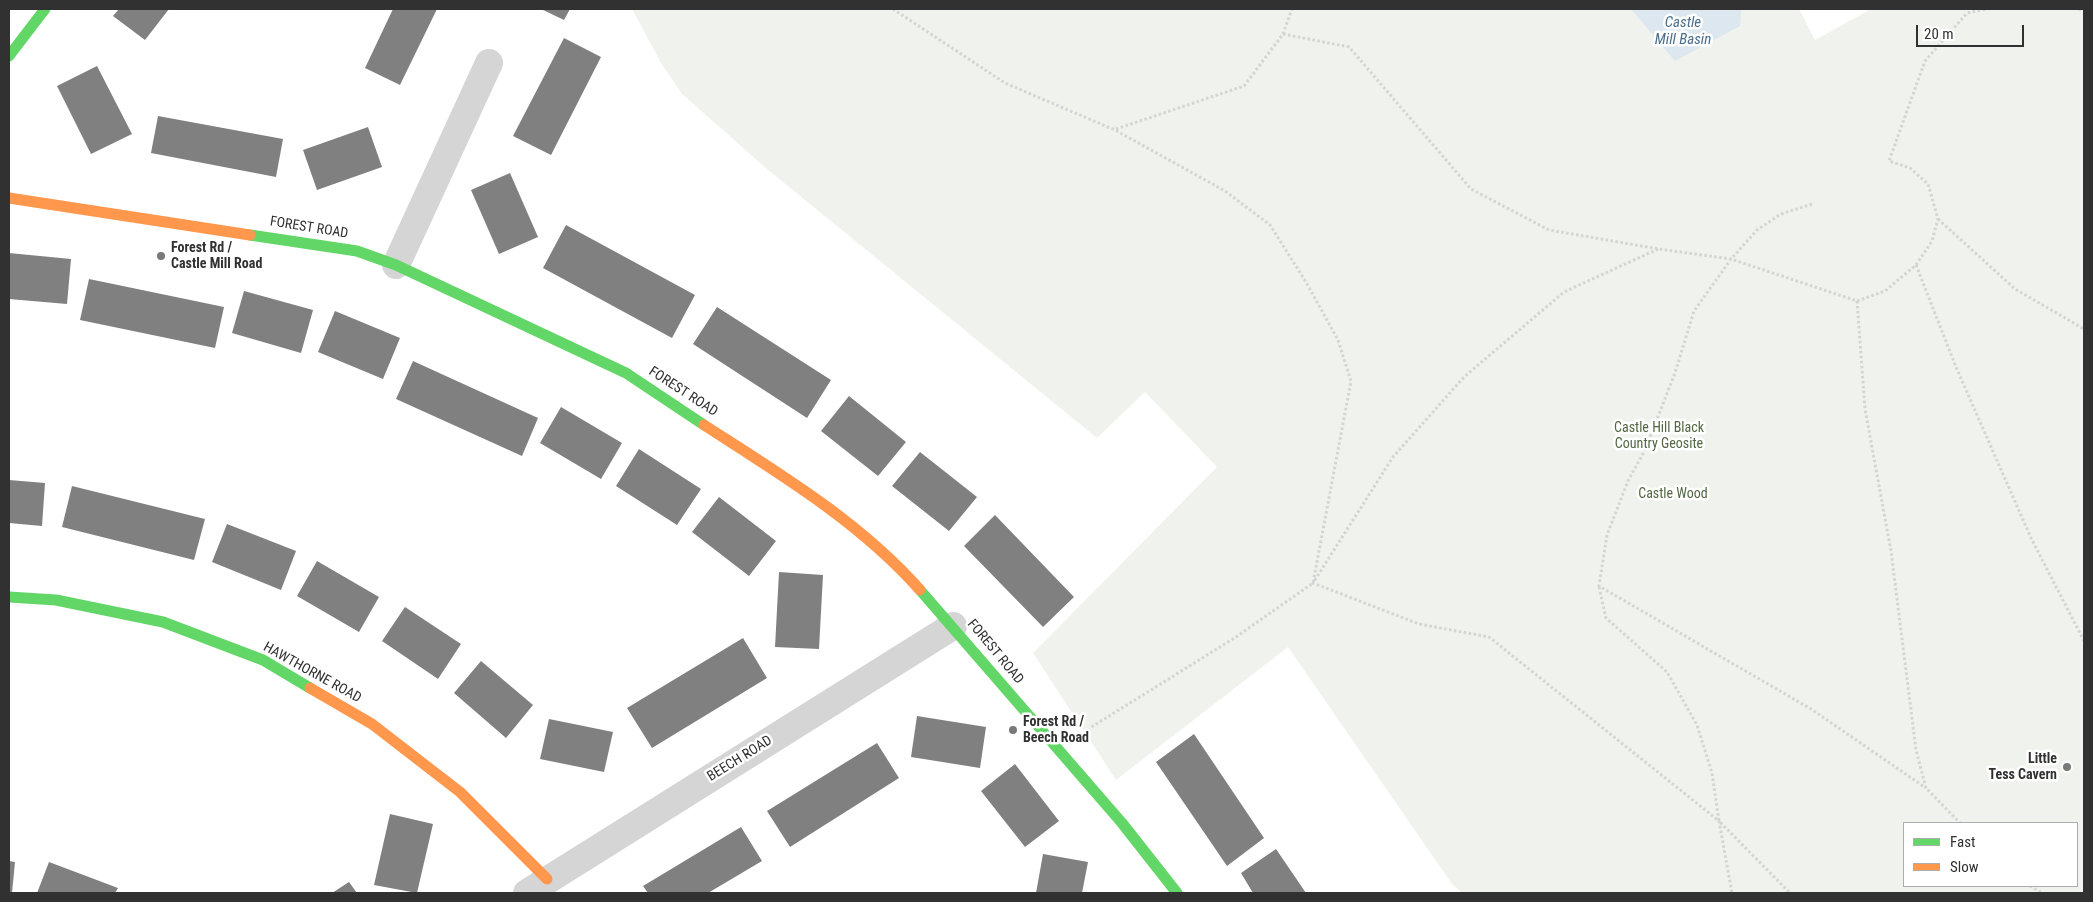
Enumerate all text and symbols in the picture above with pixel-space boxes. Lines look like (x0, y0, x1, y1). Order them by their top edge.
water label: Castle Mill Basin (1655, 14, 1711, 49)
scale bar (1918, 15, 2026, 47)
text: 20 m (1924, 25, 1954, 43)
street label: FOREST ROAD (269, 214, 349, 242)
place label: Forest Rd / Castle Mill Road (171, 240, 262, 272)
marker: Forest Rd / Castle Mill Road (155, 250, 167, 262)
street label: FOREST ROAD (645, 363, 721, 421)
park label: Castle Hill Black Country Geosite (1614, 420, 1704, 452)
park label: Castle Wood (1638, 486, 1708, 502)
street label: FOREST ROAD (963, 616, 1027, 688)
street label: HAWTHORNE ROAD (260, 639, 364, 707)
place label: Forest Rd / Beech Road (1023, 714, 1089, 746)
marker: Forest Rd / Beech Road (1007, 724, 1019, 736)
street label: BEECH ROAD (705, 732, 775, 786)
place label: Little Tess Cavern (1988, 751, 2057, 784)
marker: Little Tess Cavern (2061, 761, 2073, 773)
legend (1903, 822, 2078, 887)
text: Fast (1950, 833, 1975, 851)
text: Slow (1950, 858, 1979, 876)

